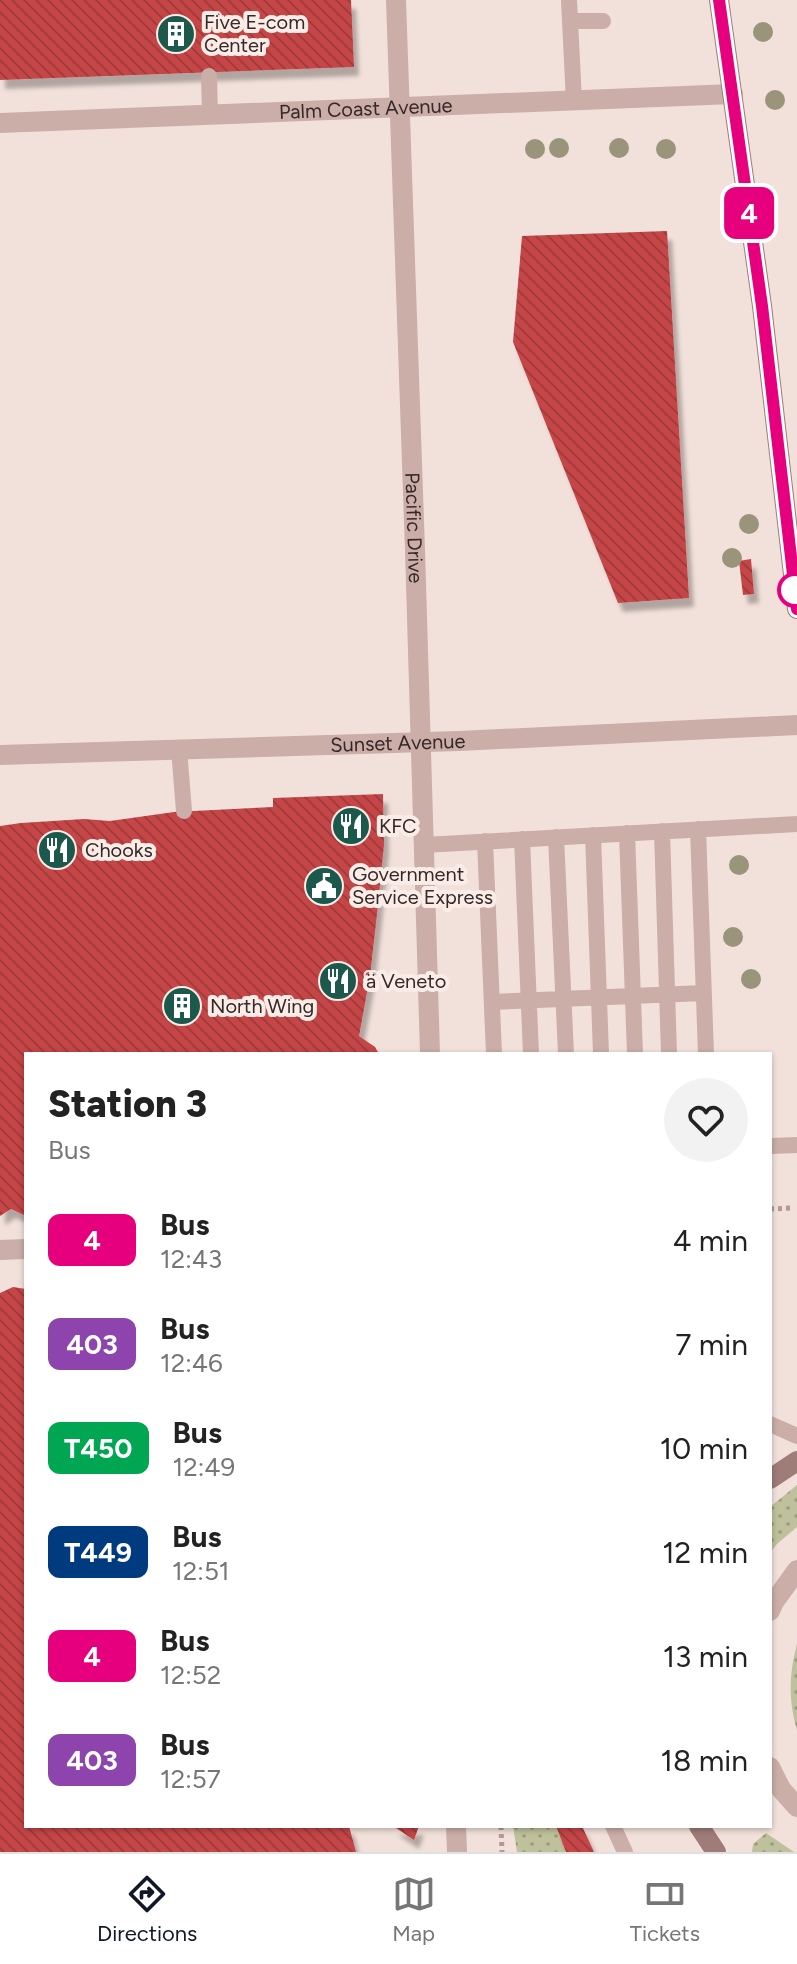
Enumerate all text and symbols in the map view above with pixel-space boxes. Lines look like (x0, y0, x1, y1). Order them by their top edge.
place label: Five E-com Center (204, 10, 305, 57)
building icon: Five E-com Center (155, 13, 197, 55)
street label: Palm Coast Avenue (278, 93, 453, 124)
line badge: 4 (723, 187, 775, 239)
text: 4 (740, 196, 758, 230)
street label: Pacific Drive (400, 472, 428, 584)
unlabelled marker (778, 573, 797, 607)
street label: Sunset Avenue (330, 729, 466, 757)
restaurant icon: KFC (330, 805, 372, 847)
place label: KFC (379, 814, 416, 838)
restaurant icon: Chooks (36, 829, 78, 871)
place label: Chooks (85, 838, 153, 862)
place label: Government Service Express (352, 862, 493, 909)
public building icon: Government Service Express (303, 865, 345, 907)
restaurant icon: ä Veneto (317, 960, 359, 1002)
place label: ä Veneto (366, 969, 446, 993)
building icon: North Wing (161, 985, 203, 1027)
place label: North Wing (210, 994, 314, 1018)
button: heart (664, 1078, 748, 1162)
text: Station 3 (48, 1081, 207, 1127)
text: Bus (48, 1134, 91, 1166)
text: Bus (160, 1206, 209, 1243)
text: 4 min (673, 1222, 748, 1259)
text: 4 (83, 1223, 101, 1257)
text: 12:43 (160, 1243, 222, 1275)
text: Bus (160, 1310, 209, 1347)
text: 7 min (675, 1326, 748, 1363)
text: 403 (66, 1327, 118, 1361)
text: 12:46 (160, 1347, 223, 1379)
text: Bus (173, 1414, 222, 1451)
text: 10 min (660, 1430, 748, 1467)
text: T450 (64, 1431, 133, 1465)
text: 12:49 (173, 1451, 235, 1483)
text: Bus (172, 1518, 221, 1555)
text: 12 min (662, 1534, 748, 1571)
text: T449 (64, 1535, 132, 1569)
text: 12:51 (172, 1555, 230, 1587)
text: Bus (160, 1622, 209, 1659)
text: 13 min (663, 1638, 748, 1675)
text: 4 (83, 1639, 101, 1673)
text: 12:52 (160, 1659, 221, 1691)
text: Bus (160, 1726, 209, 1763)
text: 18 min (661, 1742, 748, 1779)
text: 403 (66, 1743, 118, 1777)
text: 12:57 (160, 1763, 221, 1795)
tab: Directions (97, 1872, 197, 1947)
tab: Map (392, 1872, 436, 1947)
tab: Tickets (630, 1872, 700, 1947)

